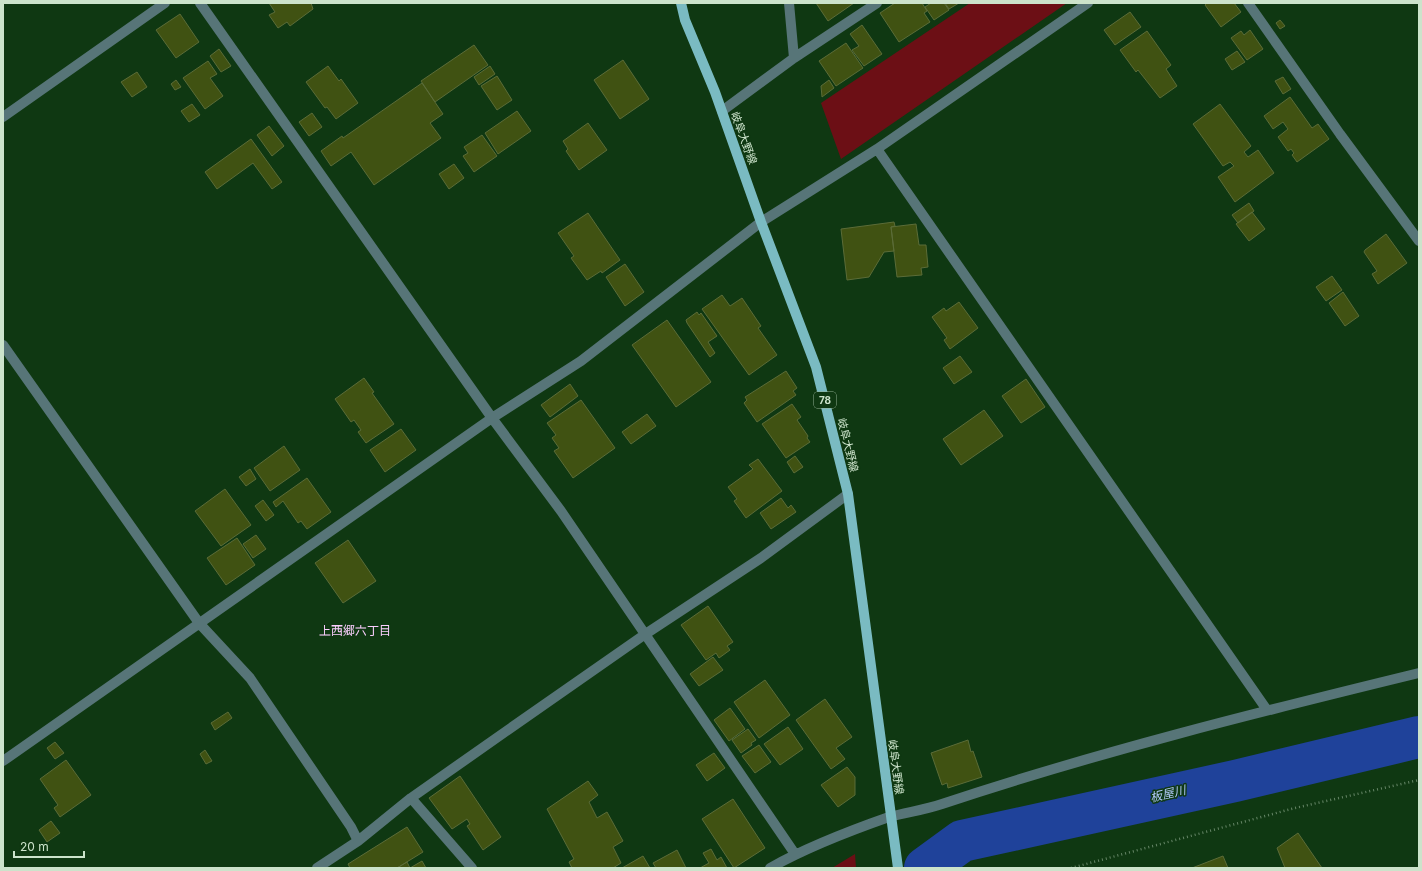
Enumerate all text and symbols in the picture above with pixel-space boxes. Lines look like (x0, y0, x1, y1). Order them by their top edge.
street label: 岐阜大野線 (728, 110, 760, 166)
road number: 78 (814, 392, 836, 408)
street label: 岐阜大野線 (835, 417, 861, 473)
district label: 上西郷六丁目 (319, 623, 391, 638)
street label: 岐阜大野線 (885, 739, 907, 795)
water label: 板屋川 (1149, 782, 1189, 805)
scale bar (14, 833, 84, 859)
text: 20 m (20, 839, 49, 854)

